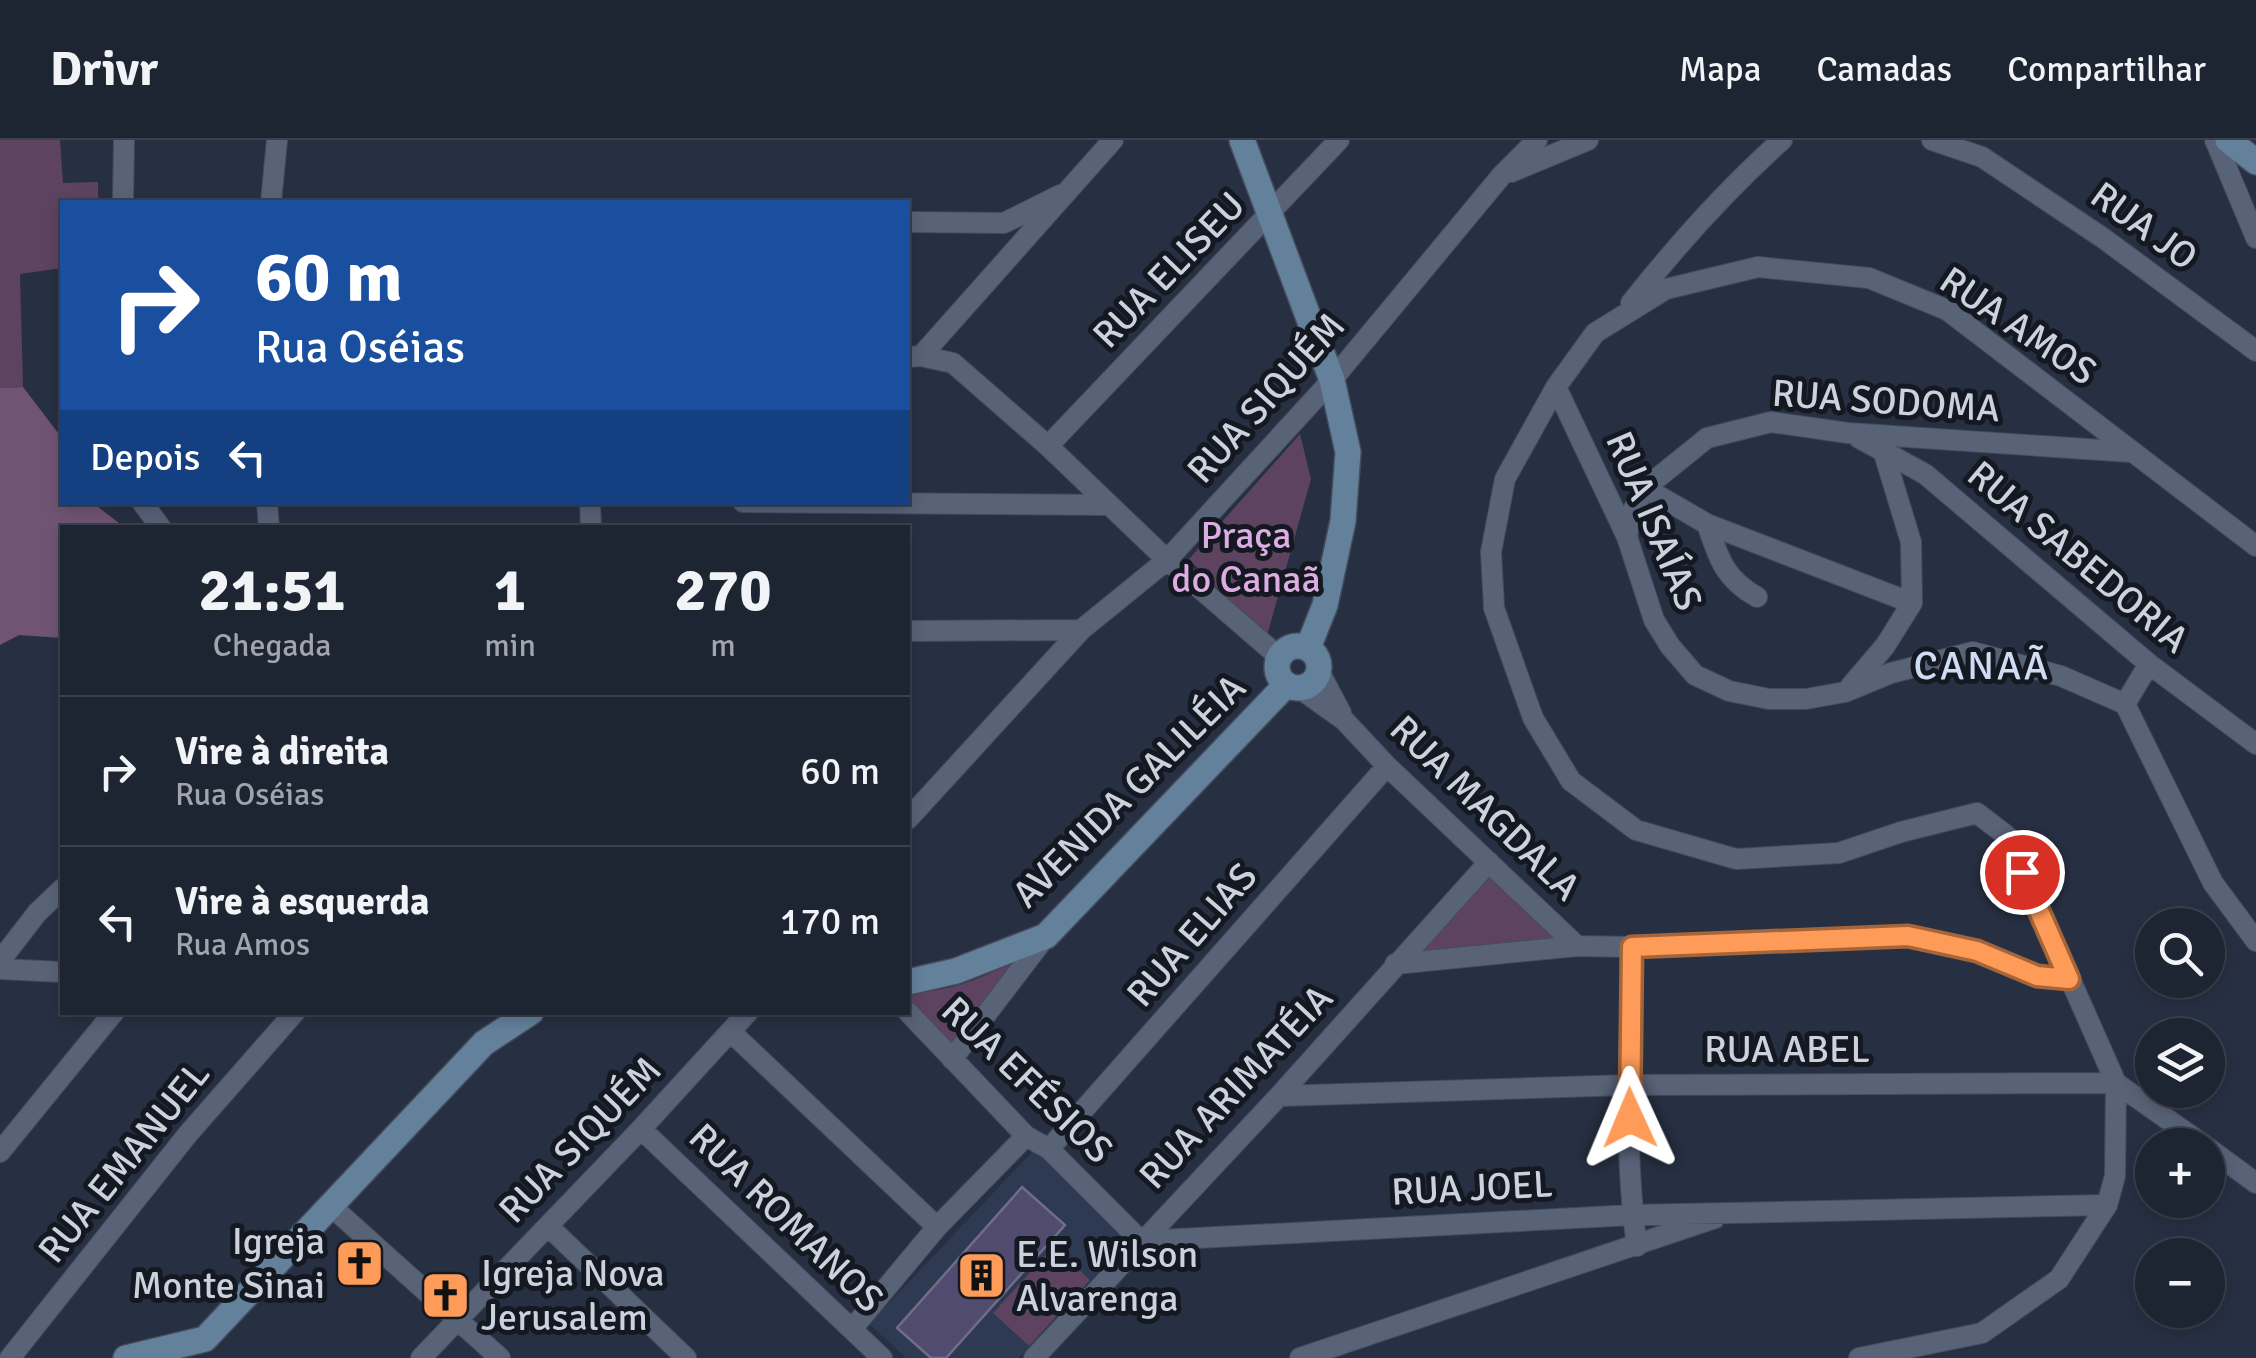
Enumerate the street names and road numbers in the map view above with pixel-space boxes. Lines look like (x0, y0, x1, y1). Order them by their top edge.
street label: RUA JO (2082, 172, 2206, 280)
street label: RUA ELISEU (1083, 182, 1255, 358)
street label: RUA AMOS (1931, 257, 2105, 395)
street label: RUA SIQUÉM (1177, 303, 1355, 493)
street label: RUA SODOMA (1771, 370, 2001, 432)
street label: RUA ISAÍAS (1595, 425, 1713, 617)
street label: RUA SABEDORIA (1958, 451, 2198, 663)
street label: AVENIDA GALILÉIA (1002, 664, 1256, 918)
street label: RUA MAGDALA (1380, 705, 1590, 911)
street label: RUA ELIAS (1117, 854, 1267, 1016)
street label: RUA ARIMATÉIA (1129, 975, 1343, 1199)
street label: RUA EFÉSIOS (932, 987, 1122, 1173)
street label: RUA ABEL (1704, 1026, 1870, 1073)
street label: RUA SIQUÉM (489, 1047, 671, 1233)
street label: RUA EMANUEL (28, 1052, 220, 1272)
street label: RUA ROMANOS (679, 1114, 893, 1322)
street label: RUA JOEL (1390, 1160, 1554, 1216)

